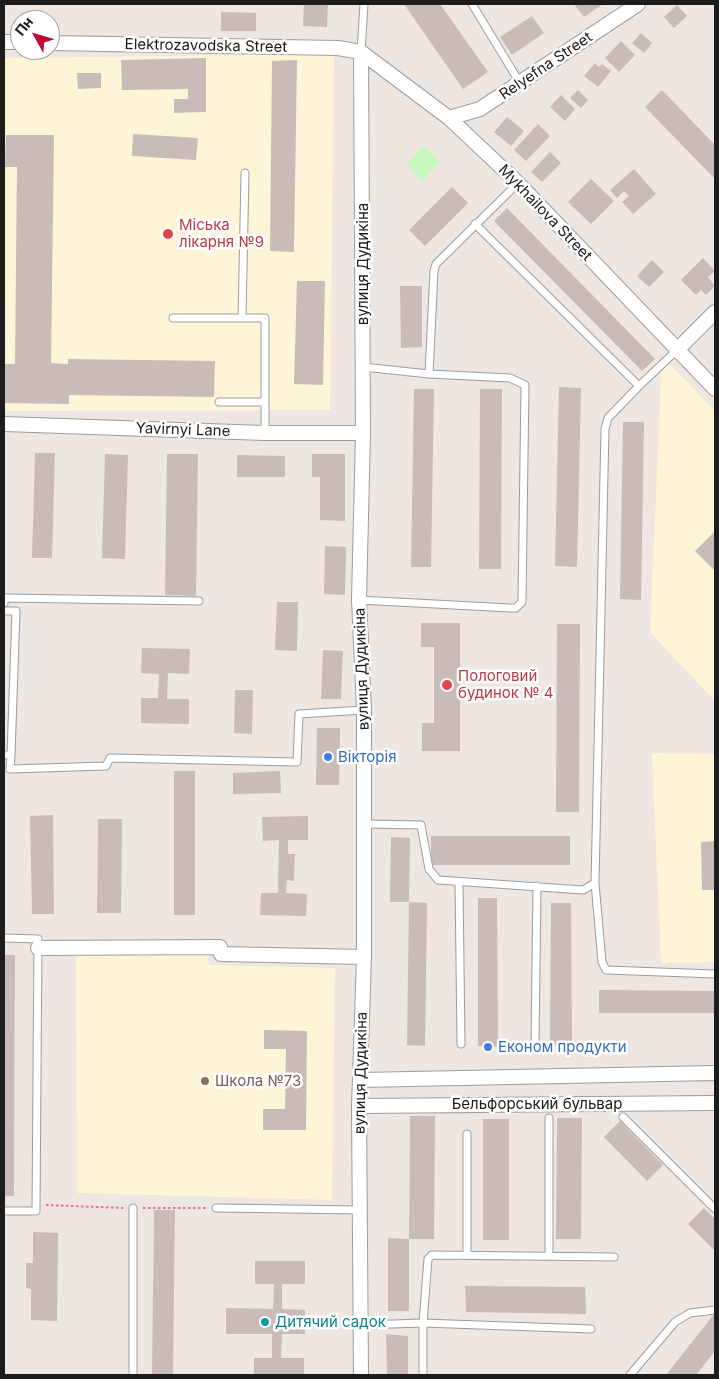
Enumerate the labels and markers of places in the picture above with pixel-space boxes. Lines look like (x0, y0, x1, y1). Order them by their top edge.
place label: Міська лікарня №9 (179, 216, 264, 251)
marker: Міська лікарня №9 (161, 227, 175, 241)
place label: Пологовий будинок № 4 (458, 667, 553, 702)
marker: Пологовий будинок № 4 (440, 678, 454, 692)
place label: Вікторія (338, 748, 396, 766)
marker: Вікторія (322, 751, 334, 763)
place label: Економ продукти (498, 1038, 627, 1056)
marker: Економ продукти (482, 1041, 494, 1053)
place label: Школа №73 (215, 1072, 301, 1090)
marker: Школа №73 (199, 1075, 211, 1087)
place label: Дитячий садок (275, 1313, 386, 1331)
marker: Дитячий садок (259, 1316, 271, 1328)

